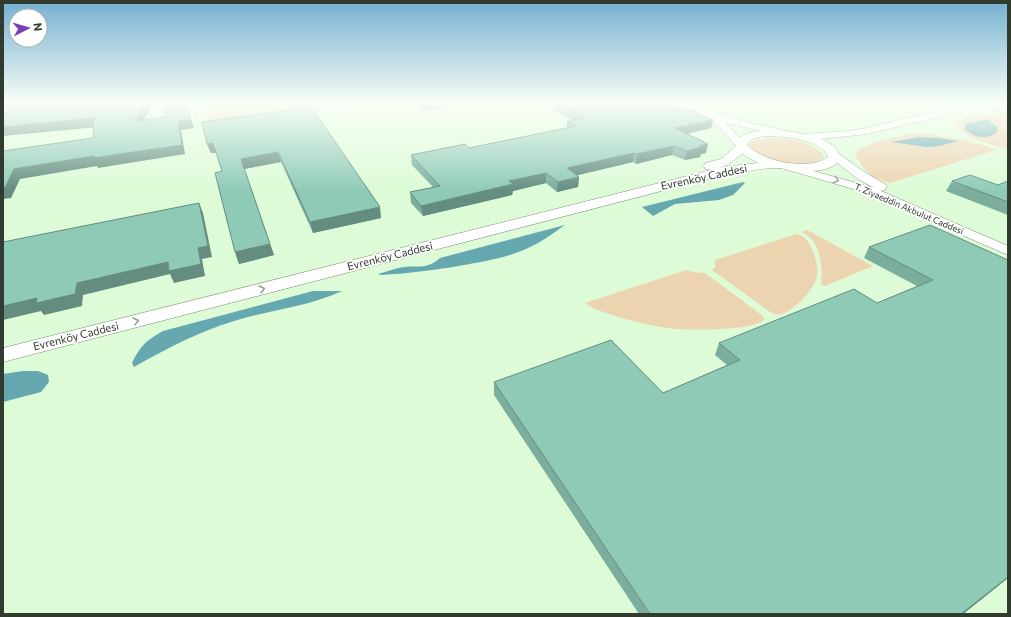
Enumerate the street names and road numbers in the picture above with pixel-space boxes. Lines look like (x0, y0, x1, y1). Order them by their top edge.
street label: Evrenköy Caddesi (660, 161, 748, 192)
street label: T. Ziyaeddin Akbulut Caddesi (853, 181, 965, 237)
street label: Evrenköy Caddesi (346, 239, 434, 272)
street label: Evrenköy Caddesi (32, 319, 120, 352)

